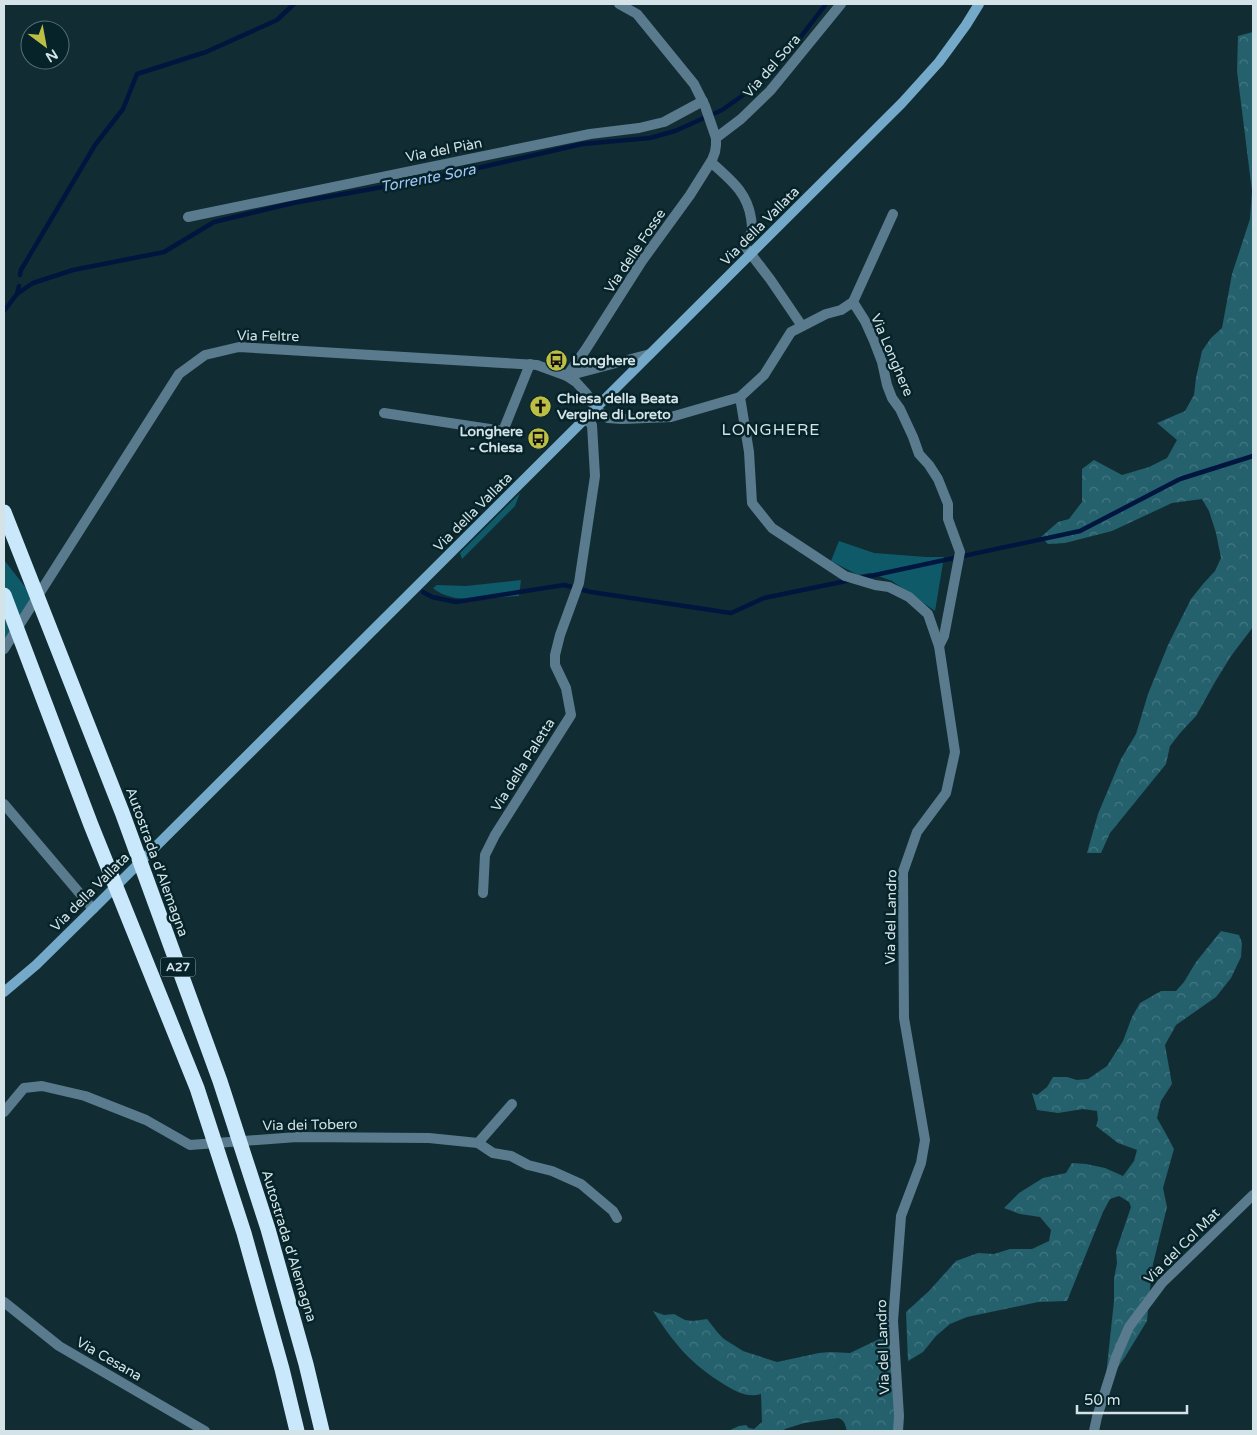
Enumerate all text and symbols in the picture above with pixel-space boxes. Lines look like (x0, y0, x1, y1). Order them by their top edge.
north arrow (20, 20, 70, 70)
street label: Via del Sora (740, 31, 804, 101)
text: N (42, 45, 61, 66)
street label: Via del Piàn (404, 134, 484, 166)
water label: Torrente Sora (379, 160, 478, 196)
street label: Via della Vallata (717, 183, 803, 269)
street label: Via delle Fosse (601, 206, 669, 296)
street label: Via Longhere (867, 311, 917, 399)
street label: Via Feltre (237, 327, 299, 345)
bus stop icon: Longhere (544, 348, 568, 372)
place label: Longhere (572, 352, 636, 369)
place label: Chiesa della Beata Vergine di Loreto (557, 390, 679, 423)
church icon: Chiesa della Beata Vergine di Loreto (529, 394, 553, 418)
district label: LONGHERE (721, 420, 821, 440)
place label: Longhere - Chiesa (460, 423, 523, 456)
bus stop icon: Longhere - Chiesa (527, 427, 551, 451)
street label: Via della Vallata (430, 469, 516, 555)
street label: Via della Paletta (488, 715, 558, 815)
street label: Autostrada d'Alemagna (122, 785, 192, 939)
street label: Via della Vallata (47, 849, 133, 935)
street label: Via del Landro (882, 869, 900, 965)
road number: A27 (160, 958, 196, 976)
street label: Via dei Tobero (262, 1116, 358, 1134)
street label: Autostrada d'Alemagna (258, 1168, 320, 1324)
street label: Via del Col Mat (1141, 1204, 1224, 1287)
street label: Via del Landro (873, 1299, 893, 1395)
street label: Via Cesana (73, 1333, 145, 1385)
scale bar (1077, 1382, 1187, 1414)
text: 50 m (1084, 1391, 1121, 1409)

